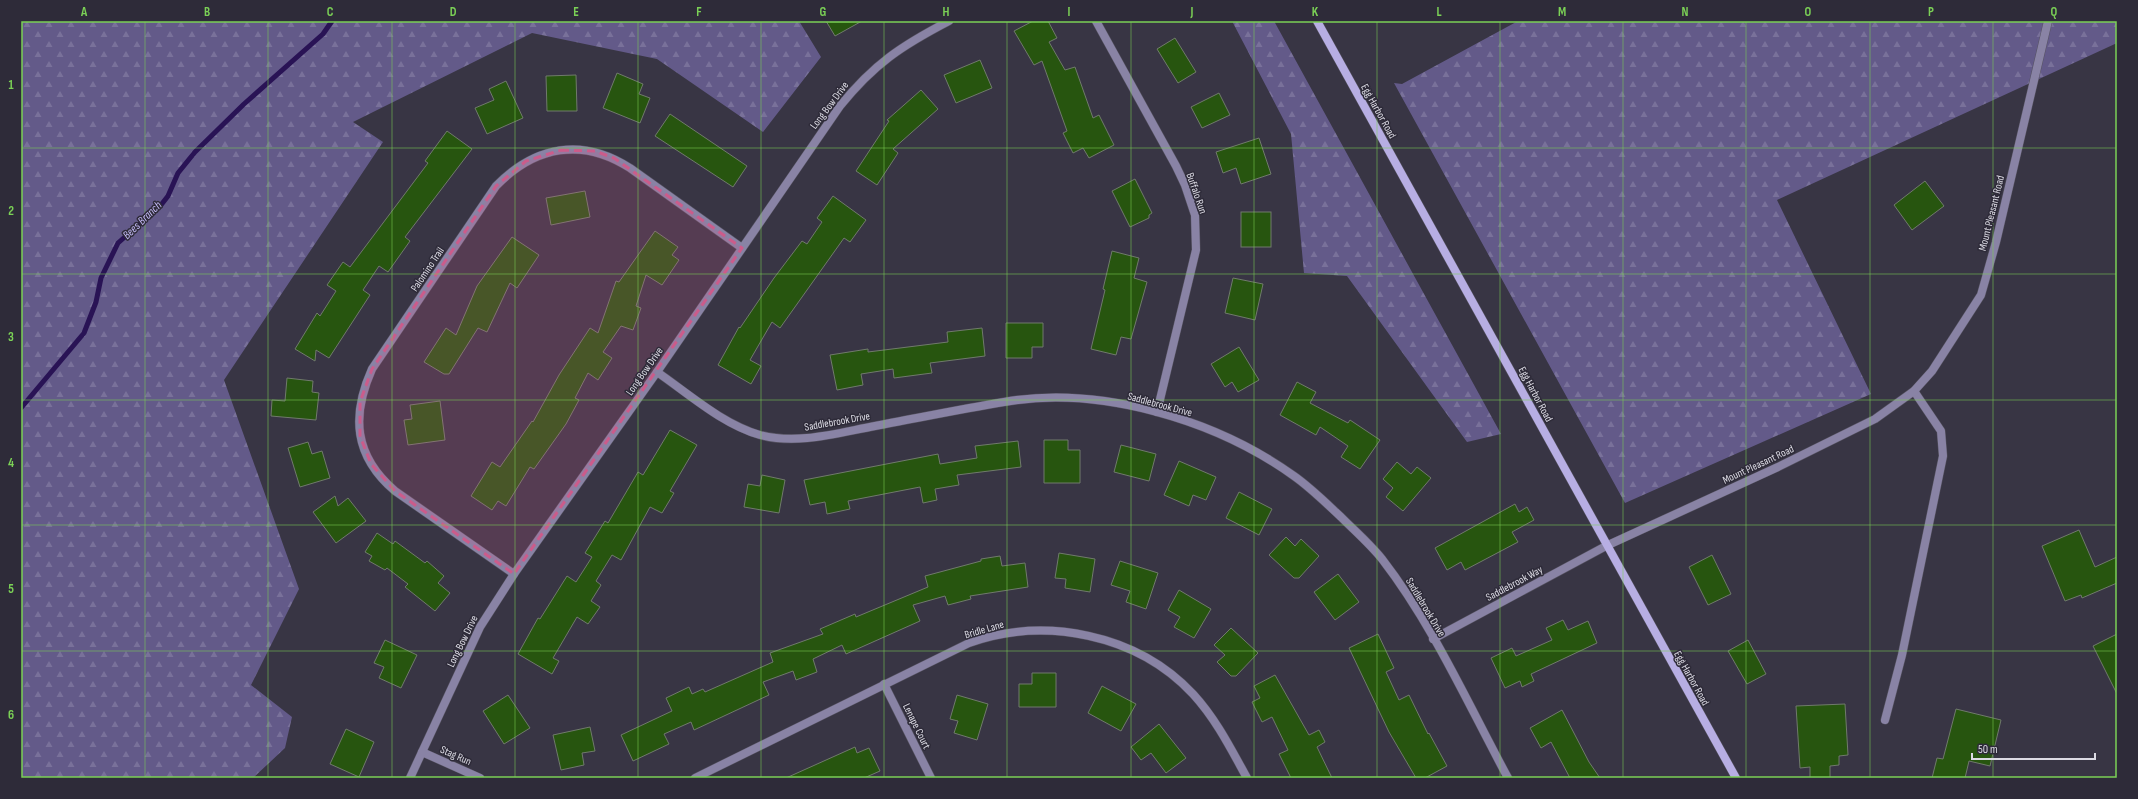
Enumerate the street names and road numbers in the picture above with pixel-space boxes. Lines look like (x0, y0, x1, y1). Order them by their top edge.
street label: Long Bow Drive (807, 79, 851, 132)
street label: Egg Harbor Road (1358, 82, 1399, 141)
street label: Buffalo Run (1183, 171, 1210, 216)
street label: Mount Pleasant Road (1976, 174, 2007, 252)
street label: Palomino Trail (408, 245, 447, 294)
street label: Long Bow Drive (623, 345, 666, 398)
street label: Egg Harbor Road (1516, 365, 1556, 424)
street label: Saddlebrook Drive (1126, 390, 1194, 419)
street label: Saddlebrook Drive (803, 409, 871, 434)
street label: Mount Pleasant Road (1720, 442, 1796, 487)
street label: Saddlebrook Way (1484, 563, 1546, 604)
street label: Saddlebrook Drive (1403, 575, 1448, 639)
street label: Long Bow Drive (444, 613, 481, 669)
street label: Bridle Lane (963, 618, 1005, 641)
street label: Egg Harbor Road (1671, 649, 1712, 708)
street label: Lenape Court (900, 701, 933, 752)
street label: Stag Run (438, 743, 474, 768)

